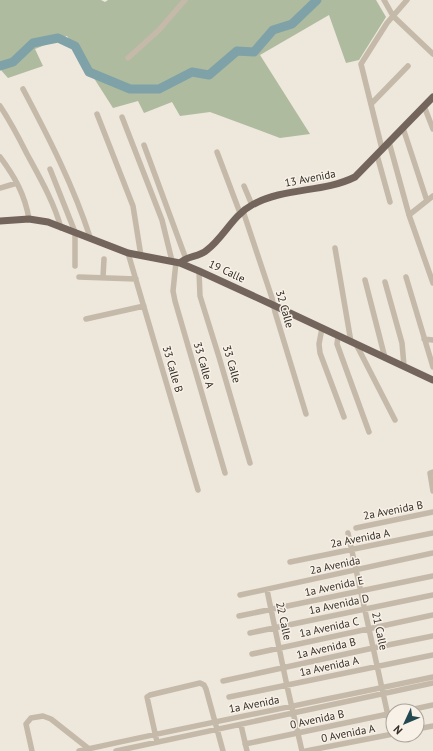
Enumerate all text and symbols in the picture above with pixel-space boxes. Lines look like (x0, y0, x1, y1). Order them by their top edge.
street label: 13 Avenida (283, 166, 337, 190)
street label: 19 Calle (207, 257, 248, 286)
street label: 32 Calle (273, 289, 297, 330)
street label: 33 Calle A (191, 340, 217, 390)
street label: 33 Calle B (160, 344, 186, 394)
street label: 33 Calle (220, 344, 244, 385)
street label: 2a Avenida B (362, 497, 424, 523)
street label: 2a Avenida A (329, 525, 391, 551)
street label: 2a Avenida (309, 553, 361, 577)
street label: 1a Avenida E (303, 573, 365, 599)
street label: 1a Avenida D (308, 591, 370, 617)
street label: 22 Calle (273, 601, 295, 642)
street label: 21 Calle (369, 611, 391, 652)
street label: 1a Avenida C (298, 614, 360, 640)
street label: 1a Avenida B (295, 634, 357, 662)
street label: 1a Avenida A (298, 653, 360, 679)
street label: 1a Avenida (228, 692, 280, 716)
north arrow (385, 703, 425, 743)
street label: 0 Avenida B (289, 706, 345, 732)
street label: 0 Avenida A (320, 721, 377, 745)
text: N (390, 722, 405, 737)

